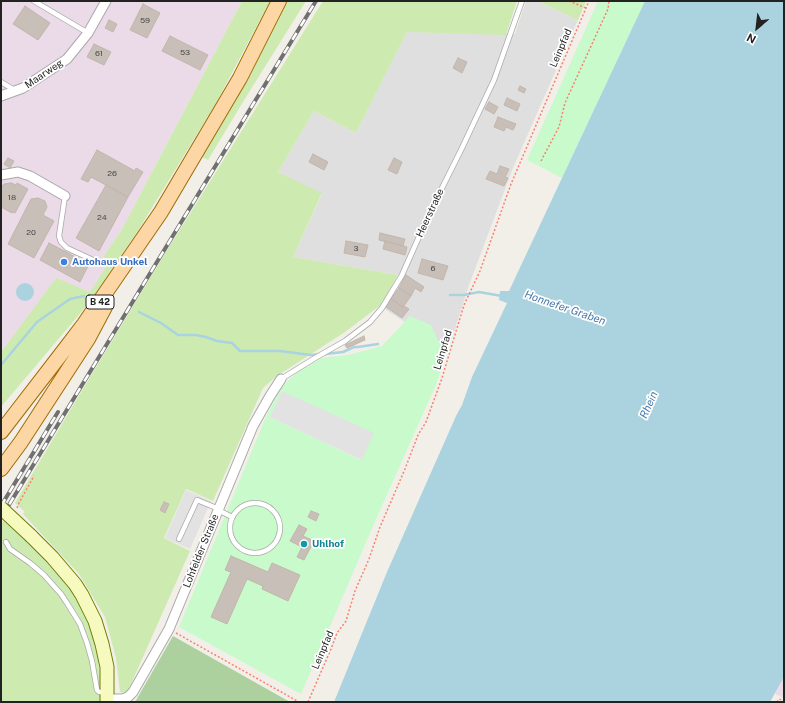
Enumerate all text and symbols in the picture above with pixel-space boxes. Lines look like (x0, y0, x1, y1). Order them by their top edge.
north arrow (737, 8, 777, 48)
house number: 59 (140, 16, 150, 26)
street label: Leinpfad (548, 27, 574, 69)
text: N (745, 31, 758, 46)
house number: 53 (180, 48, 190, 58)
house number: 61 (95, 49, 103, 59)
street label: Maarweg (23, 57, 65, 91)
house number: 26 (107, 169, 117, 179)
street label: Heerstraße (413, 187, 447, 239)
house number: 18 (8, 193, 16, 203)
house number: 24 (97, 213, 107, 223)
house number: 20 (26, 228, 36, 238)
house number: 3 (353, 244, 359, 254)
place label: Autohaus Unkel (72, 256, 148, 268)
marker: Autohaus Unkel (59, 257, 69, 267)
house number: 6 (431, 264, 435, 274)
water label: Honnefer Graben (523, 288, 607, 328)
road number: B 42 (86, 295, 114, 309)
street label: Leinpfad (431, 329, 455, 371)
water label: Rhein (637, 389, 661, 421)
street label: Lohfelder Straße (181, 512, 221, 590)
place label: Uhlhof (312, 538, 344, 550)
marker: Uhlhof (299, 539, 309, 549)
street label: Leinpfad (310, 629, 336, 671)

